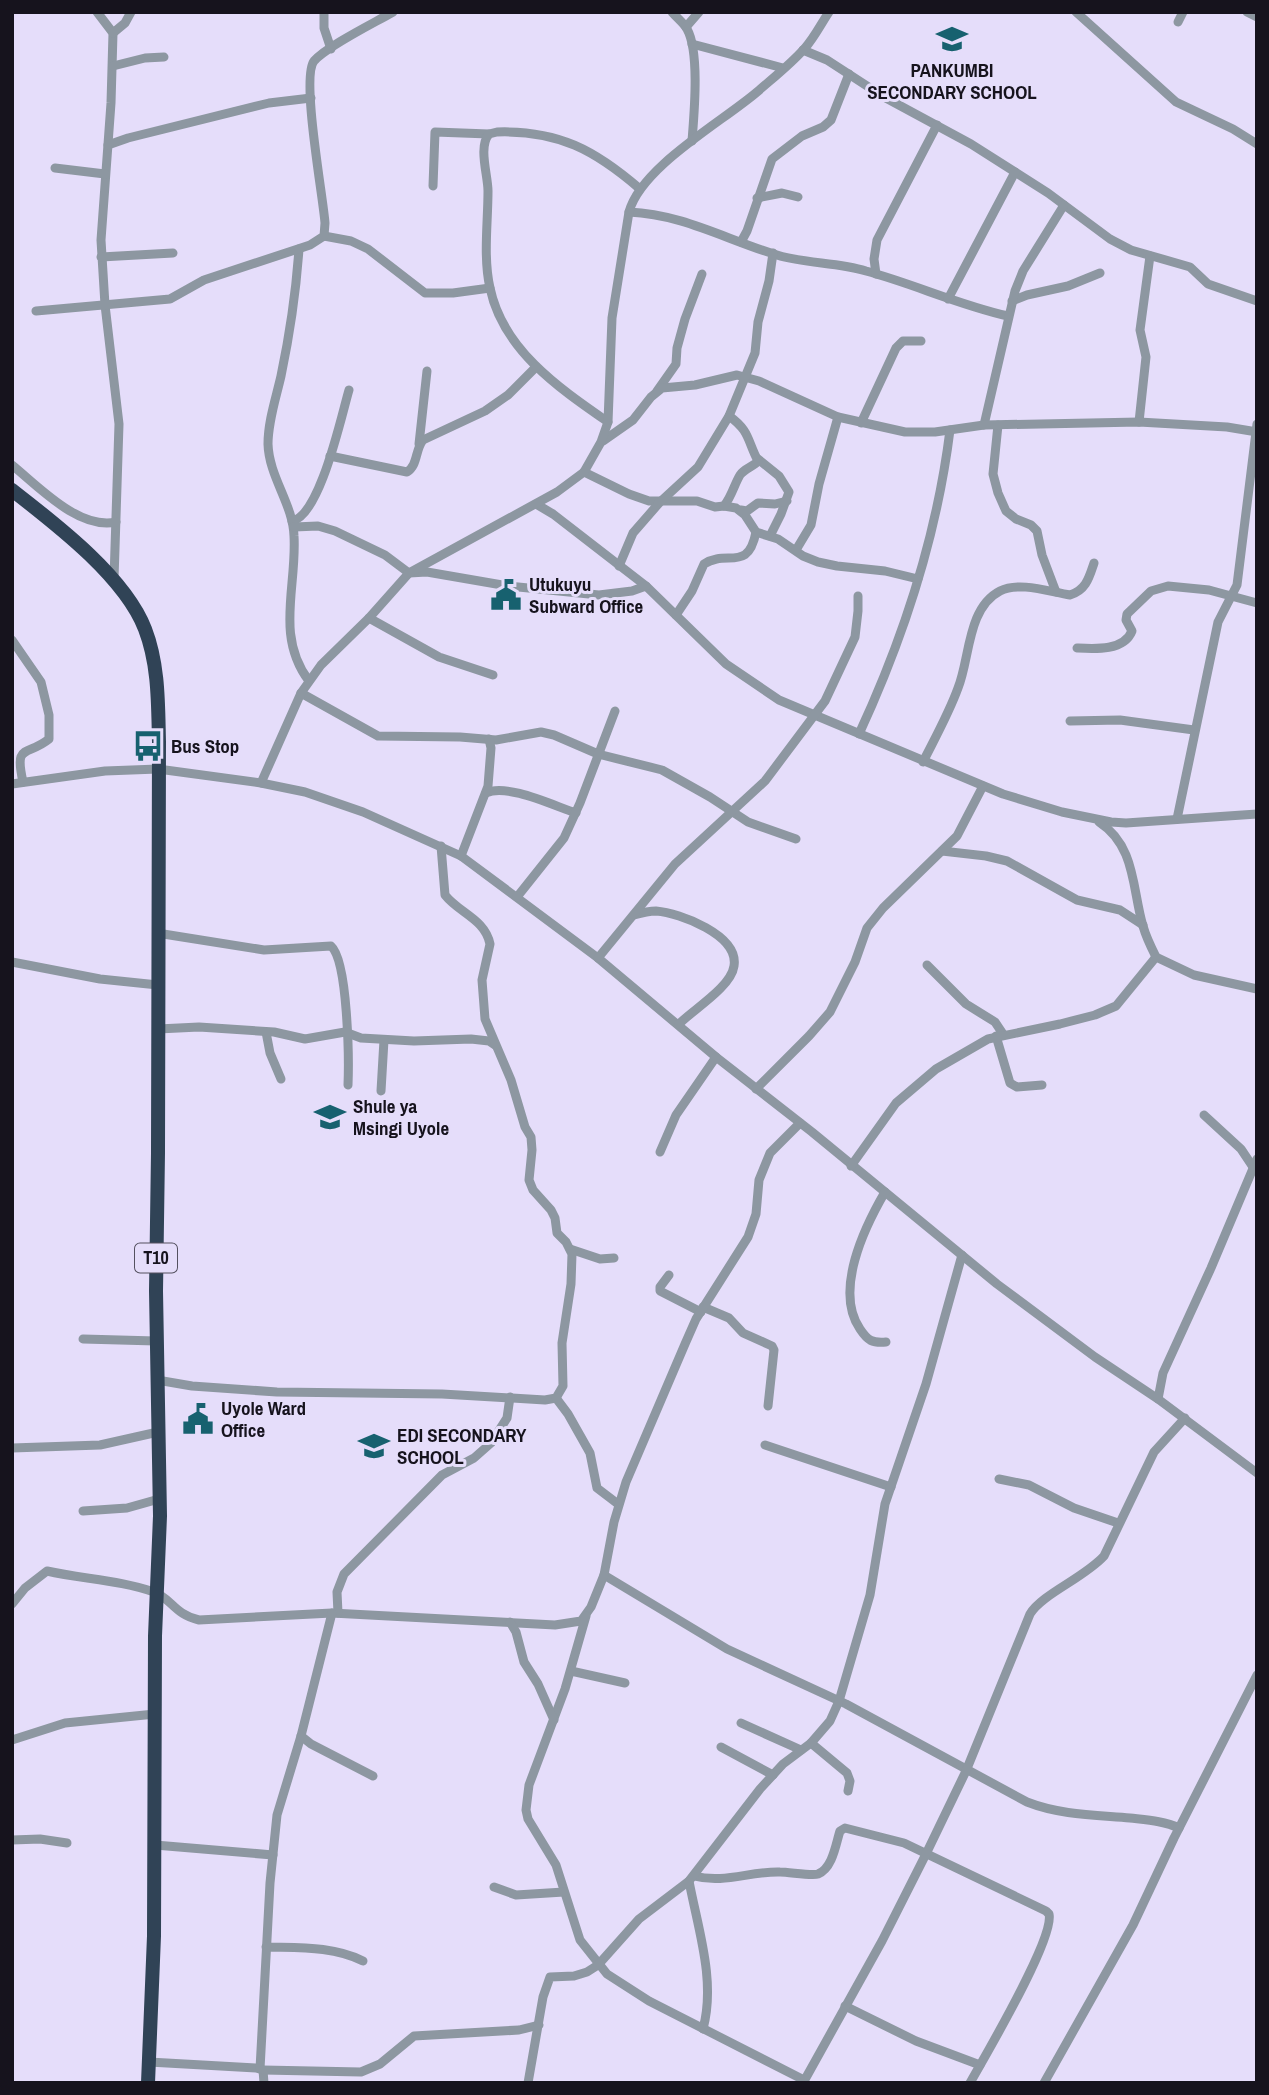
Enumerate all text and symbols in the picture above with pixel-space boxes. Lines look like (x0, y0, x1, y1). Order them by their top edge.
school or university icon: PANKUMBI SECONDARY SCHOOL (935, 22, 969, 56)
place label: PANKUMBI SECONDARY SCHOOL (867, 57, 1037, 105)
place label: Utukuyu Subward Office (529, 571, 644, 619)
public building icon: Utukuyu Subward Office (489, 578, 523, 612)
bus stop icon: Bus Stop (131, 729, 165, 763)
place label: Bus Stop (171, 733, 239, 759)
place label: Shule ya Msingi Uyole (353, 1093, 449, 1141)
school or university icon: Shule ya Msingi Uyole (313, 1100, 347, 1134)
road number: T10 (135, 1244, 177, 1273)
place label: Uyole Ward Office (221, 1395, 306, 1443)
public building icon: Uyole Ward Office (181, 1402, 215, 1436)
place label: EDI SECONDARY SCHOOL (397, 1422, 527, 1470)
school or university icon: EDI SECONDARY SCHOOL (357, 1429, 391, 1463)

